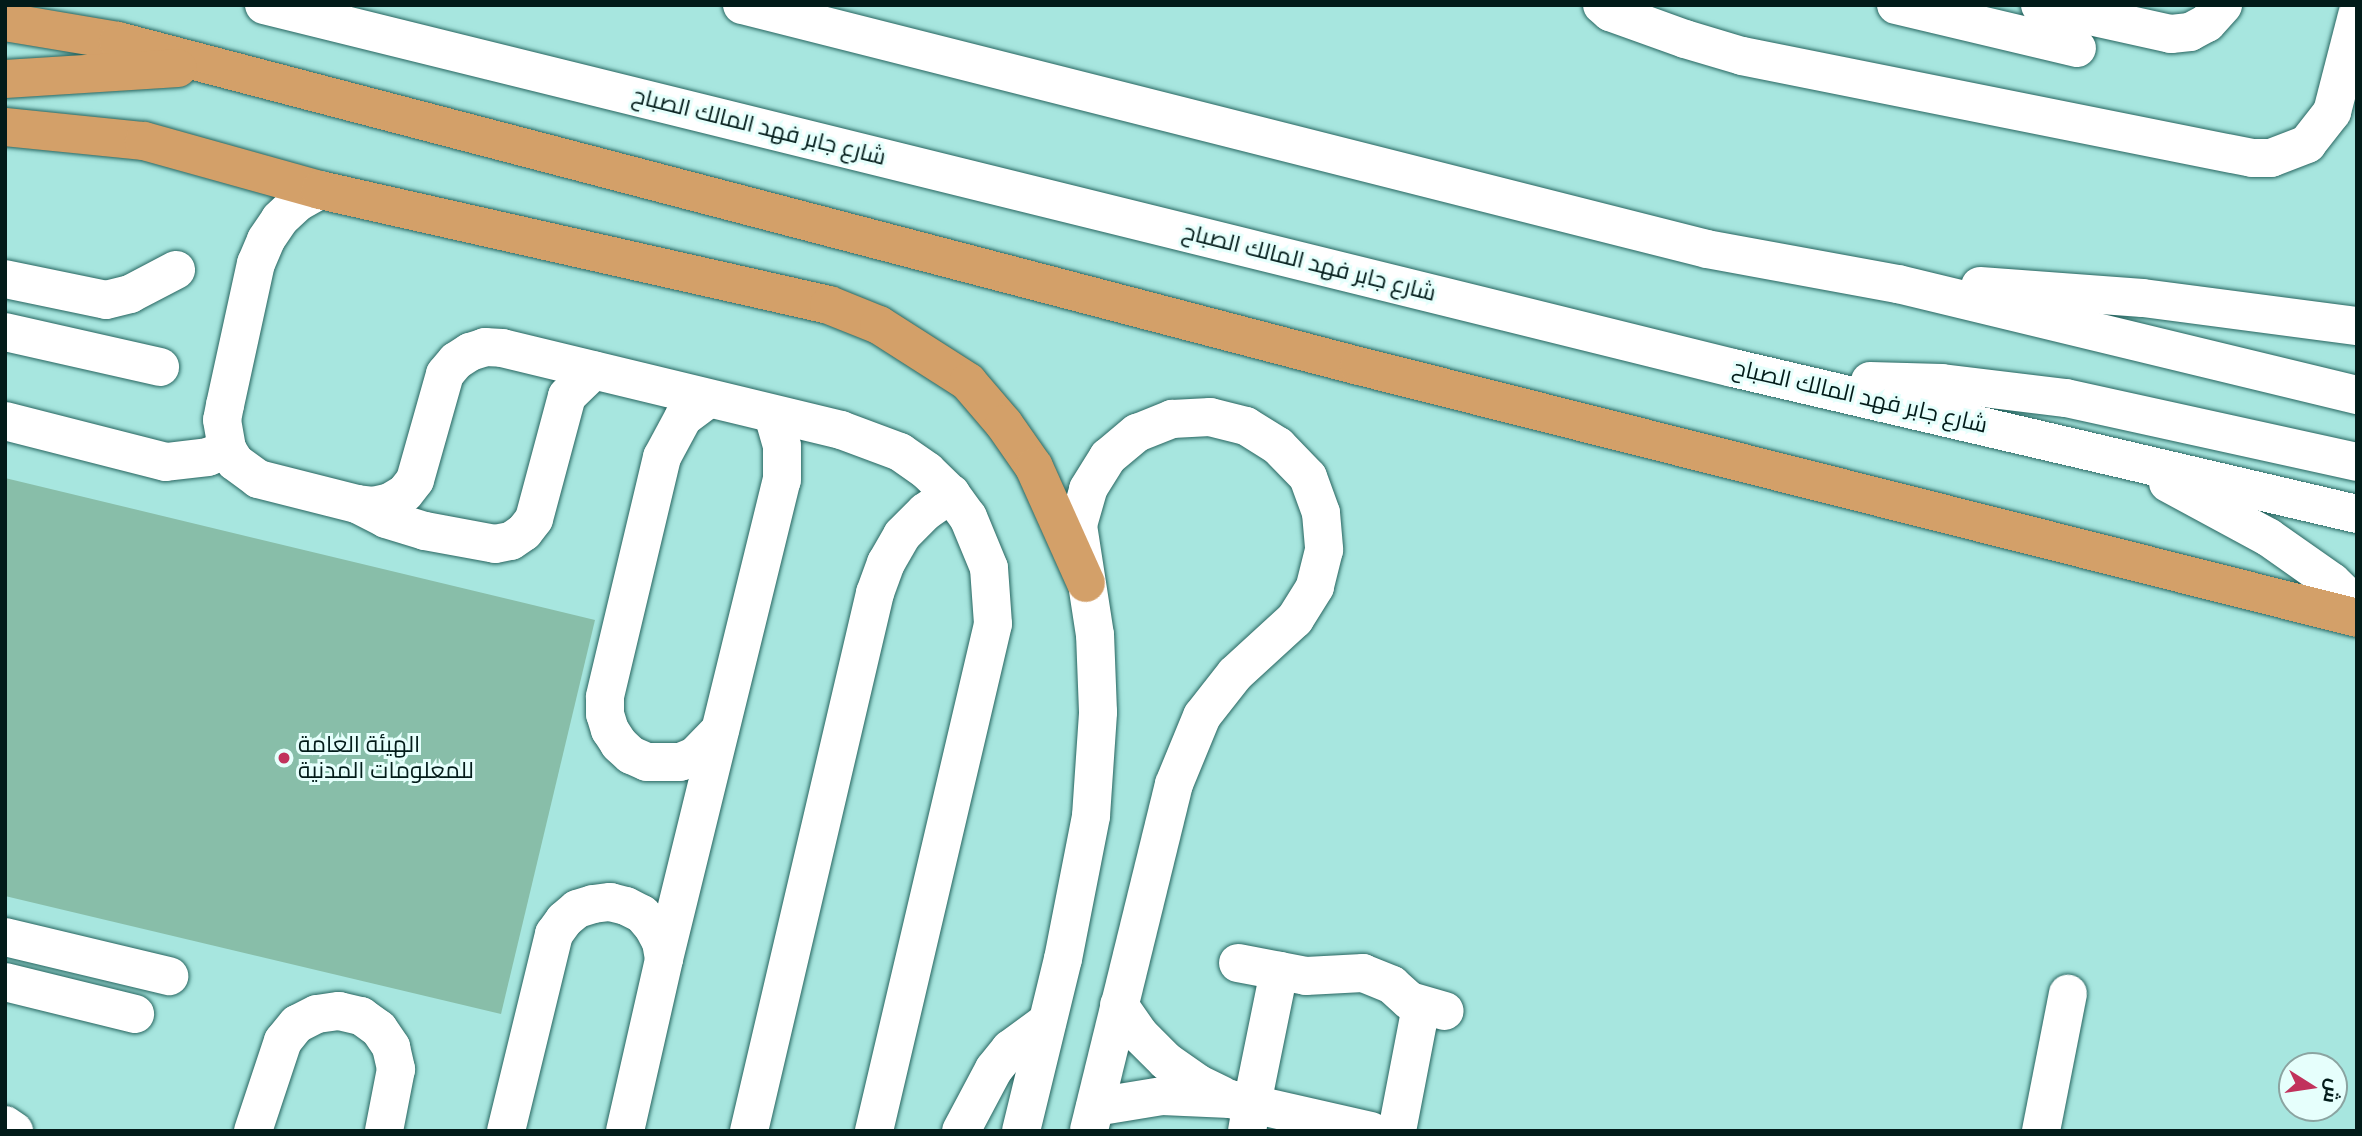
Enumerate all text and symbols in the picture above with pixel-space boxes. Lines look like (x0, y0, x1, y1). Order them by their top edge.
street label: شارع جابر فهد المالك الصباح (629, 82, 889, 172)
street label: شارع جابر فهد المالك الصباح (1179, 218, 1439, 308)
street label: شارع جابر فهد المالك الصباح (1730, 354, 1990, 440)
place label: الهيئة العامة للمعلومات المدنية (298, 731, 474, 785)
marker: الهيئة العامة للمعلومات المدنية (276, 750, 292, 766)
north arrow (2278, 1052, 2348, 1122)
text: ش (2318, 1077, 2346, 1105)

